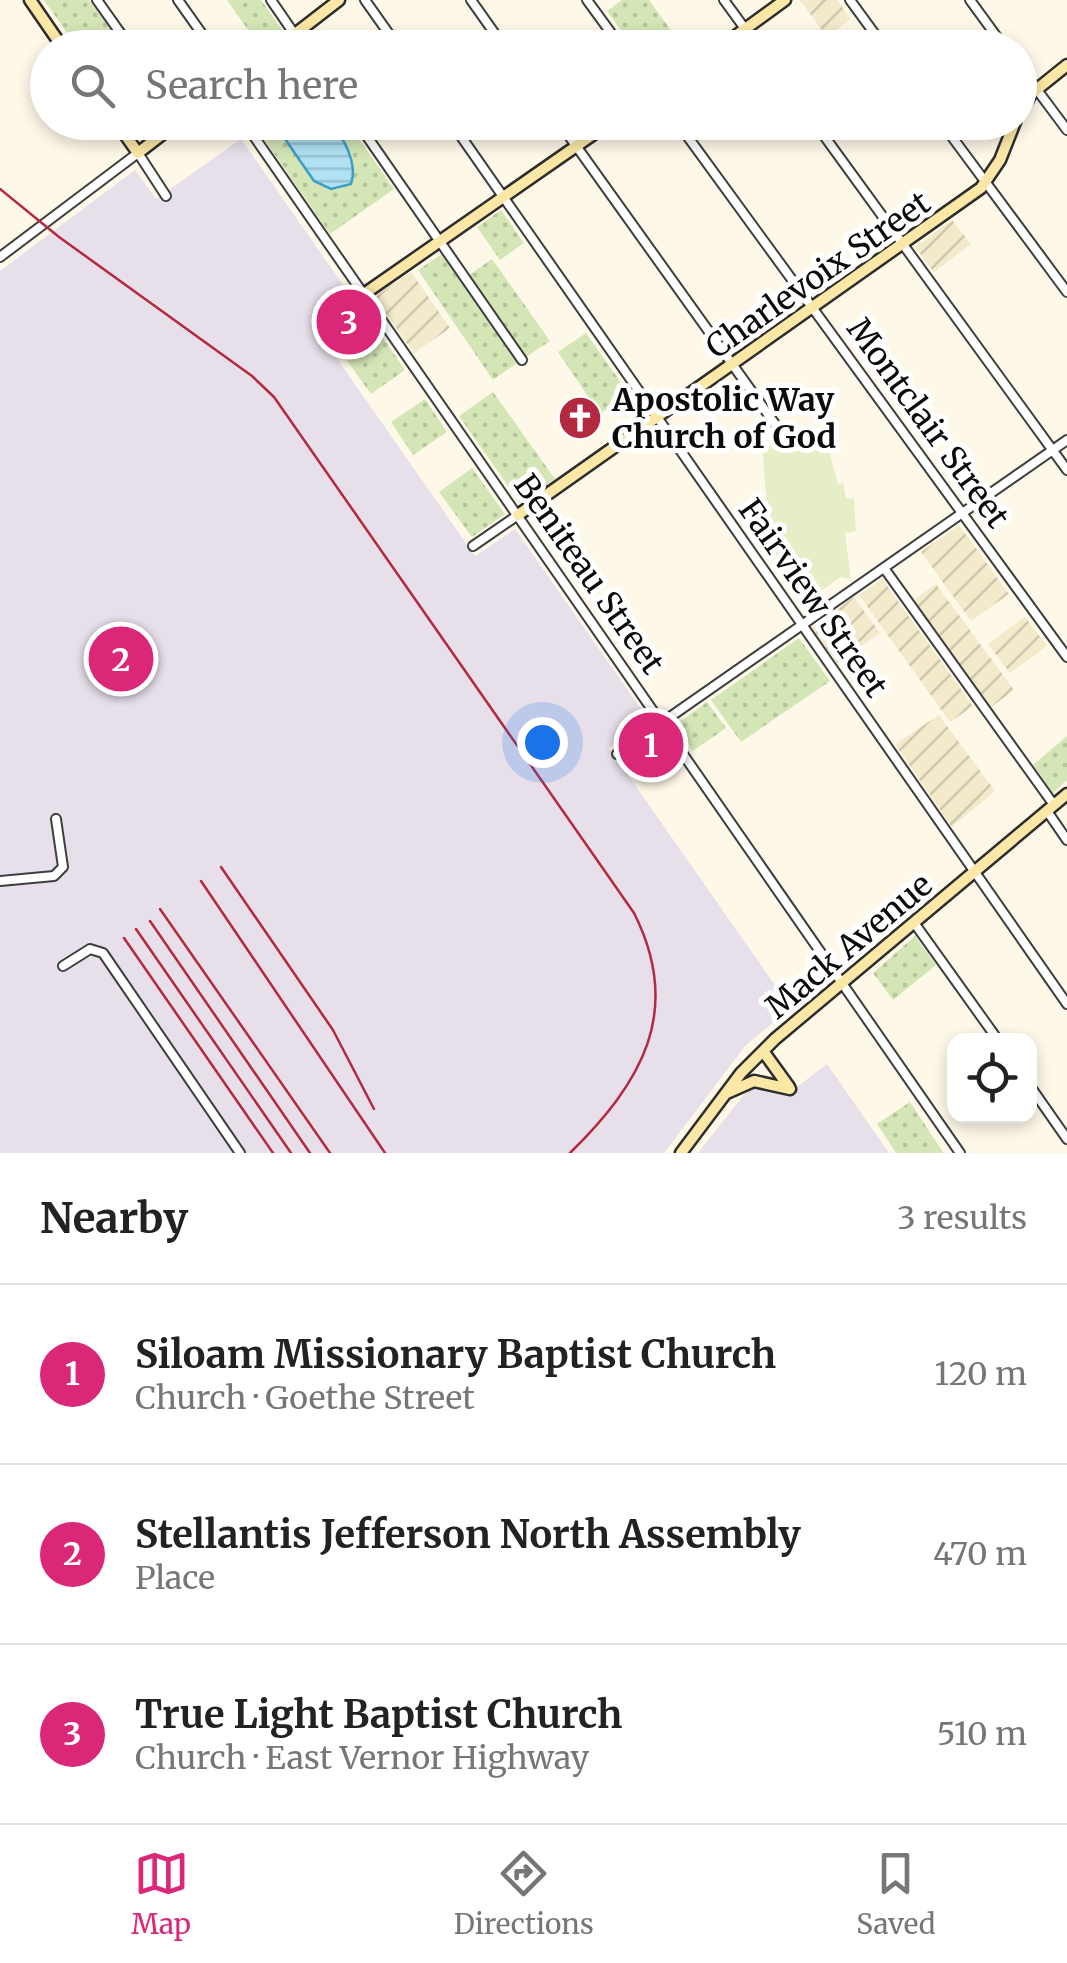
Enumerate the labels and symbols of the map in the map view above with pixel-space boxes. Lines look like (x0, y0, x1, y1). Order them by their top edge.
street label: Charlevoix Street (698, 182, 938, 367)
pin: 3 (316, 284, 382, 360)
street label: Montclair Street (838, 310, 1018, 536)
place label: Apostolic Way Church of God (611, 380, 836, 457)
church icon: Apostolic Way Church of God (557, 395, 603, 441)
street label: Beniteau Street (505, 466, 673, 682)
street label: Fairview Street (730, 491, 896, 705)
pin: 2 (88, 622, 154, 696)
pin: 1 (618, 708, 684, 782)
your location (517, 717, 568, 768)
street label: Mack Avenue (758, 865, 940, 1027)

